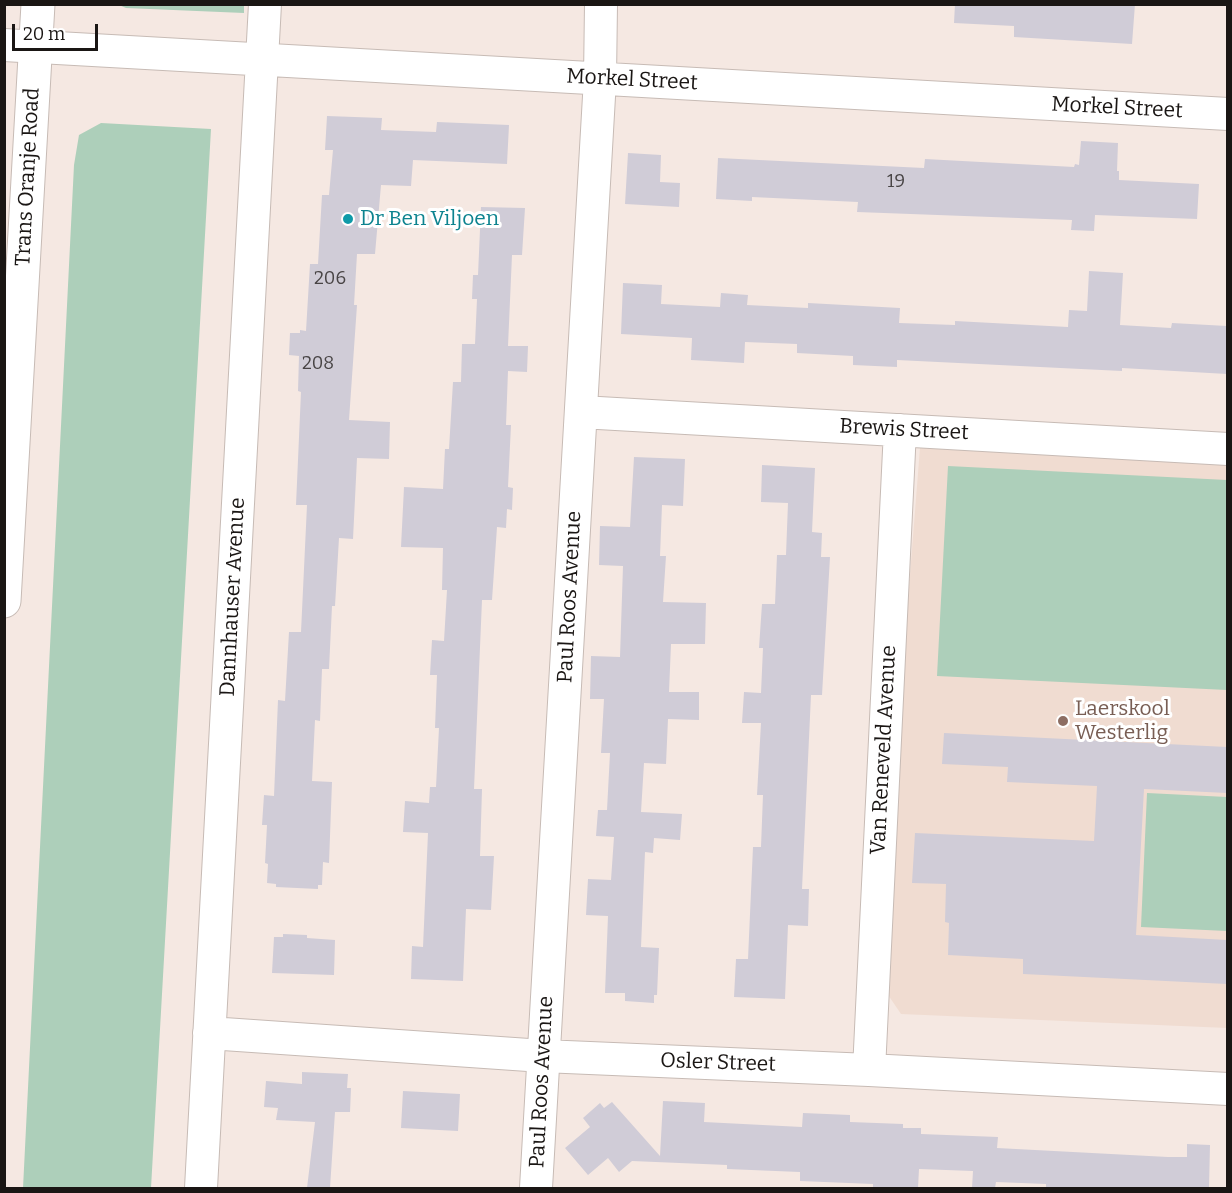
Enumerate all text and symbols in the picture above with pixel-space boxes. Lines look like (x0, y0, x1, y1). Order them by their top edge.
scale bar (15, 12, 100, 50)
text: 20 m (23, 23, 65, 45)
street label: Morkel Street (566, 64, 698, 96)
street label: Trans Oranje Road (11, 87, 45, 267)
street label: Morkel Street (1051, 92, 1183, 124)
house number: 19 (887, 171, 905, 193)
place label: Dr Ben Viljoen (360, 206, 499, 232)
marker: Dr Ben Viljoen (341, 212, 355, 226)
house number: 206 (314, 268, 346, 290)
house number: 208 (302, 353, 334, 375)
street label: Brewis Street (839, 414, 969, 446)
street label: Dannhauser Avenue (215, 497, 251, 697)
street label: Paul Roos Avenue (553, 510, 587, 684)
street label: Van Reneveld Avenue (866, 645, 902, 855)
place label: Laerskool Westerlig (1075, 696, 1170, 746)
marker: Laerskool Westerlig (1056, 714, 1070, 728)
street label: Paul Roos Avenue (525, 995, 559, 1169)
street label: Osler Street (660, 1048, 776, 1078)

